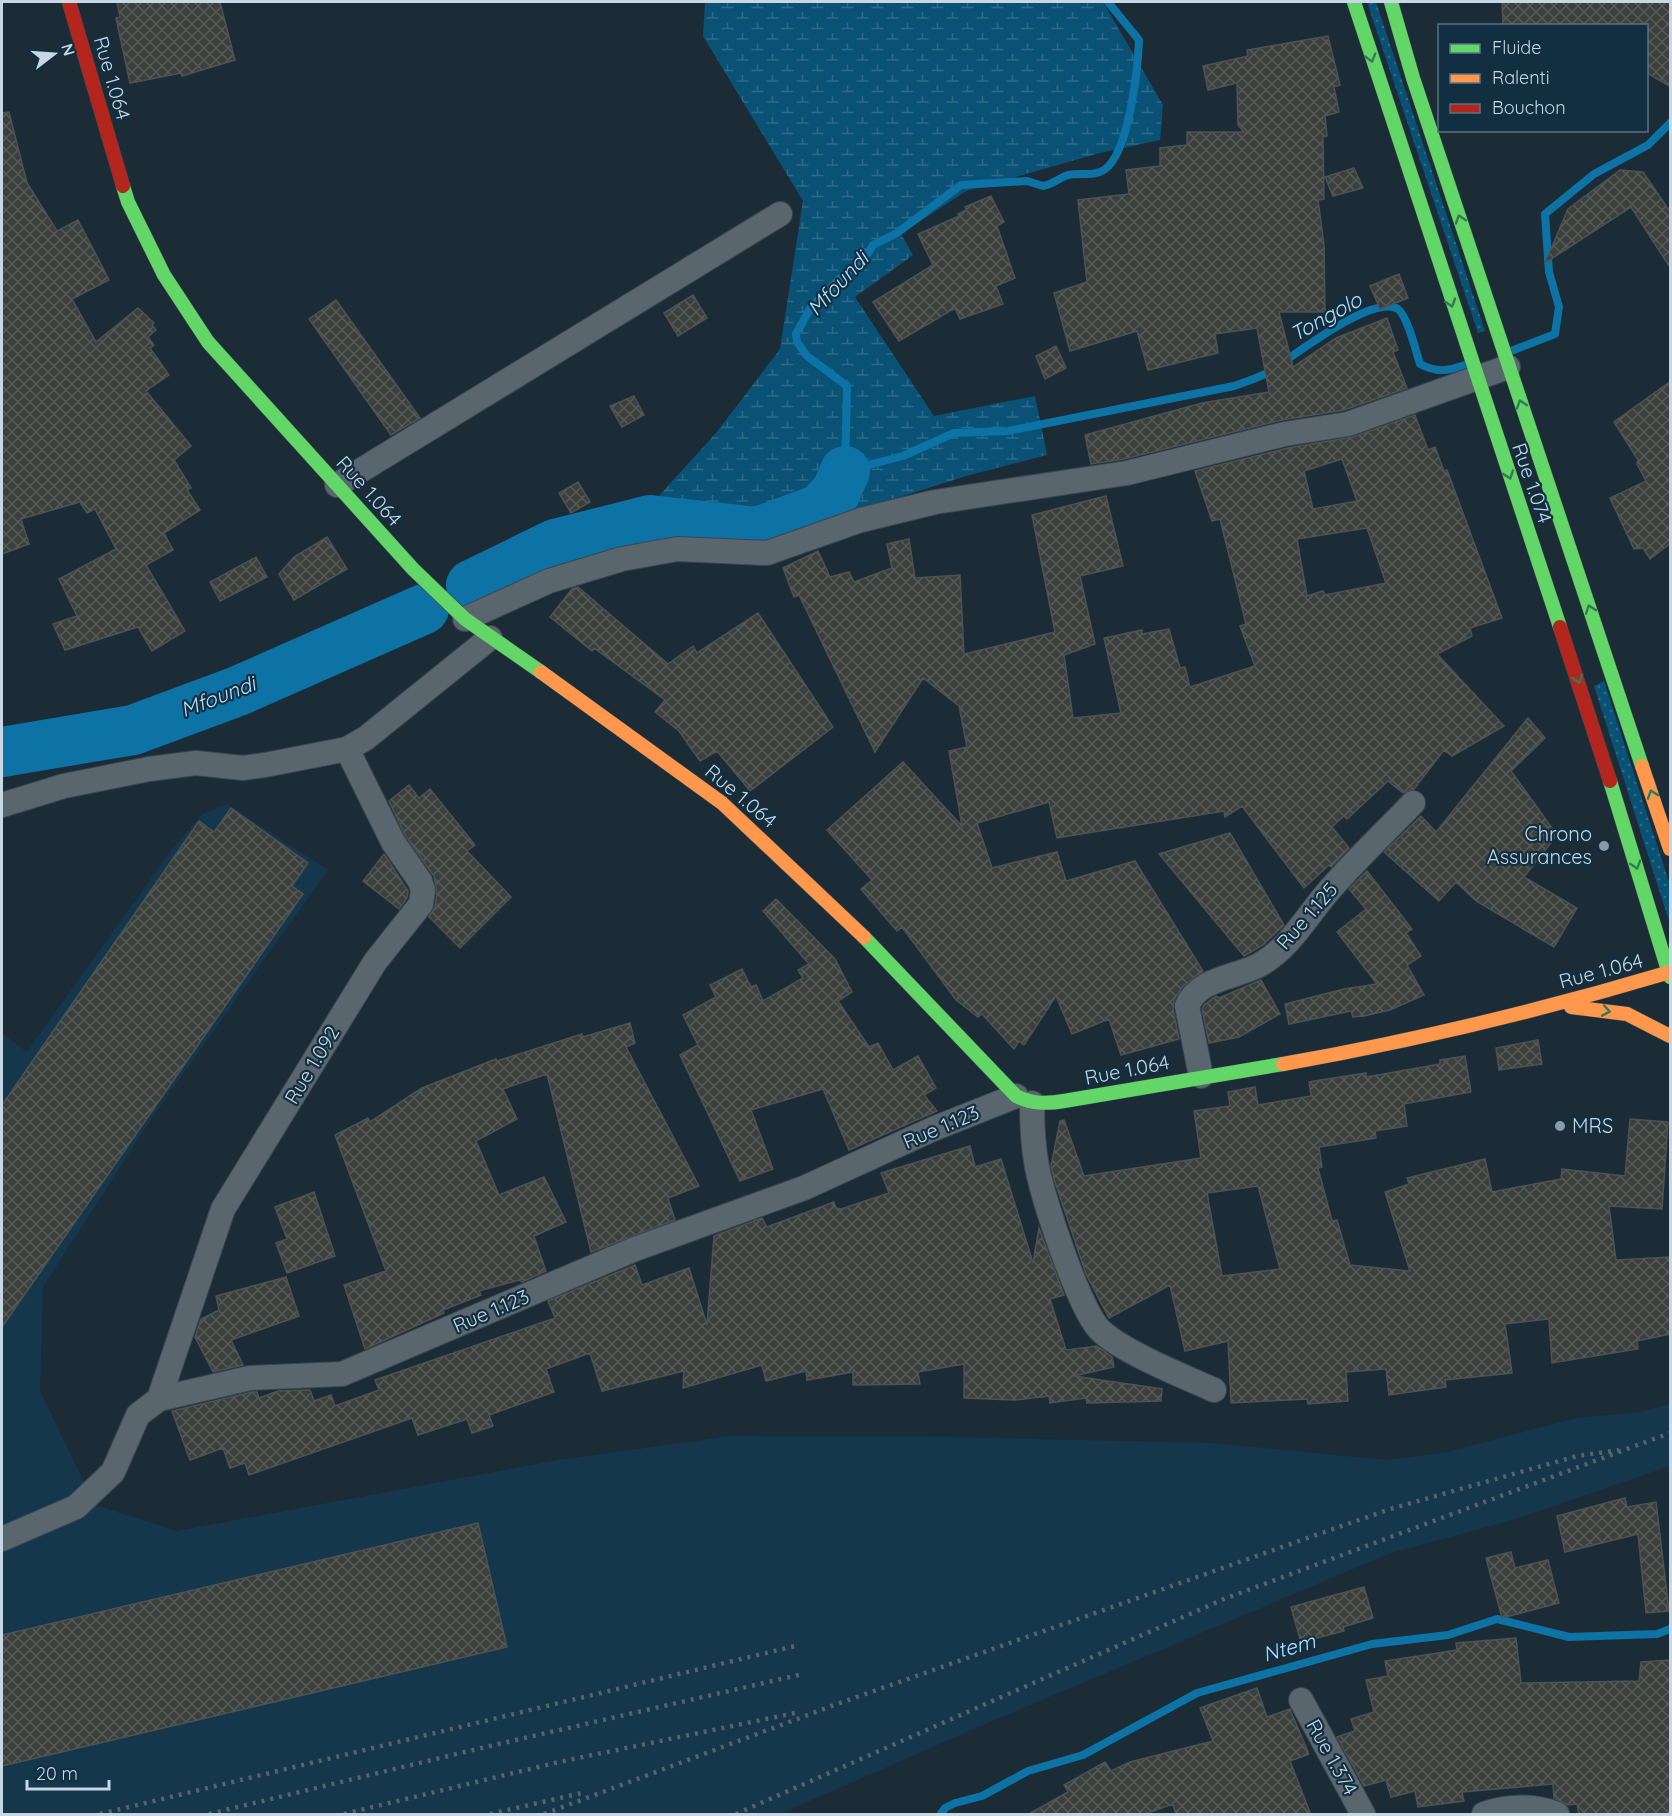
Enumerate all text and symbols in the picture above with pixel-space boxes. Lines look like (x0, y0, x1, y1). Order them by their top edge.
north arrow (24, 24, 84, 84)
legend (1438, 24, 1648, 132)
street label: Rue 1.064 (89, 33, 136, 123)
text: Fluide (1492, 36, 1541, 59)
text: N (57, 41, 80, 58)
one-way arrow (1364, 52, 1376, 63)
text: Ralenti (1492, 66, 1550, 89)
text: Bouchon (1492, 96, 1566, 119)
one-way arrow (1454, 214, 1467, 225)
water label: Mfoundi (801, 244, 875, 321)
water label: Tongolo (1285, 285, 1367, 346)
one-way arrow (1444, 297, 1457, 308)
one-way arrow (1516, 399, 1528, 410)
street label: Rue 1.074 (1507, 439, 1558, 526)
street label: Rue 1.064 (331, 450, 407, 531)
one-way arrow (1502, 469, 1514, 480)
one-way arrow (1584, 604, 1597, 615)
water label: Mfoundi (177, 669, 261, 722)
one-way arrow (1570, 673, 1583, 684)
street label: Rue 1.064 (700, 758, 782, 833)
one-way arrow (1646, 789, 1659, 800)
place label: Chrono Assurances (1487, 821, 1592, 869)
marker: Chrono Assurances (1597, 839, 1611, 853)
one-way arrow (1629, 859, 1641, 870)
street label: Rue 1.125 (1271, 877, 1343, 954)
street label: Rue 1.064 (1556, 947, 1646, 994)
one-way arrow (1601, 1004, 1611, 1016)
street label: Rue 1.092 (279, 1021, 345, 1108)
street label: Rue 1.064 (1082, 1049, 1171, 1090)
street label: Rue 1.123 (899, 1099, 983, 1154)
place label: MRS (1572, 1113, 1613, 1138)
marker: MRS (1553, 1119, 1567, 1133)
street label: Rue 1.123 (449, 1283, 533, 1338)
water label: Ntem (1260, 1627, 1319, 1667)
street label: Rue 1.374 (1301, 1714, 1363, 1799)
scale bar (27, 1753, 110, 1791)
text: 20 m (36, 1762, 78, 1785)

